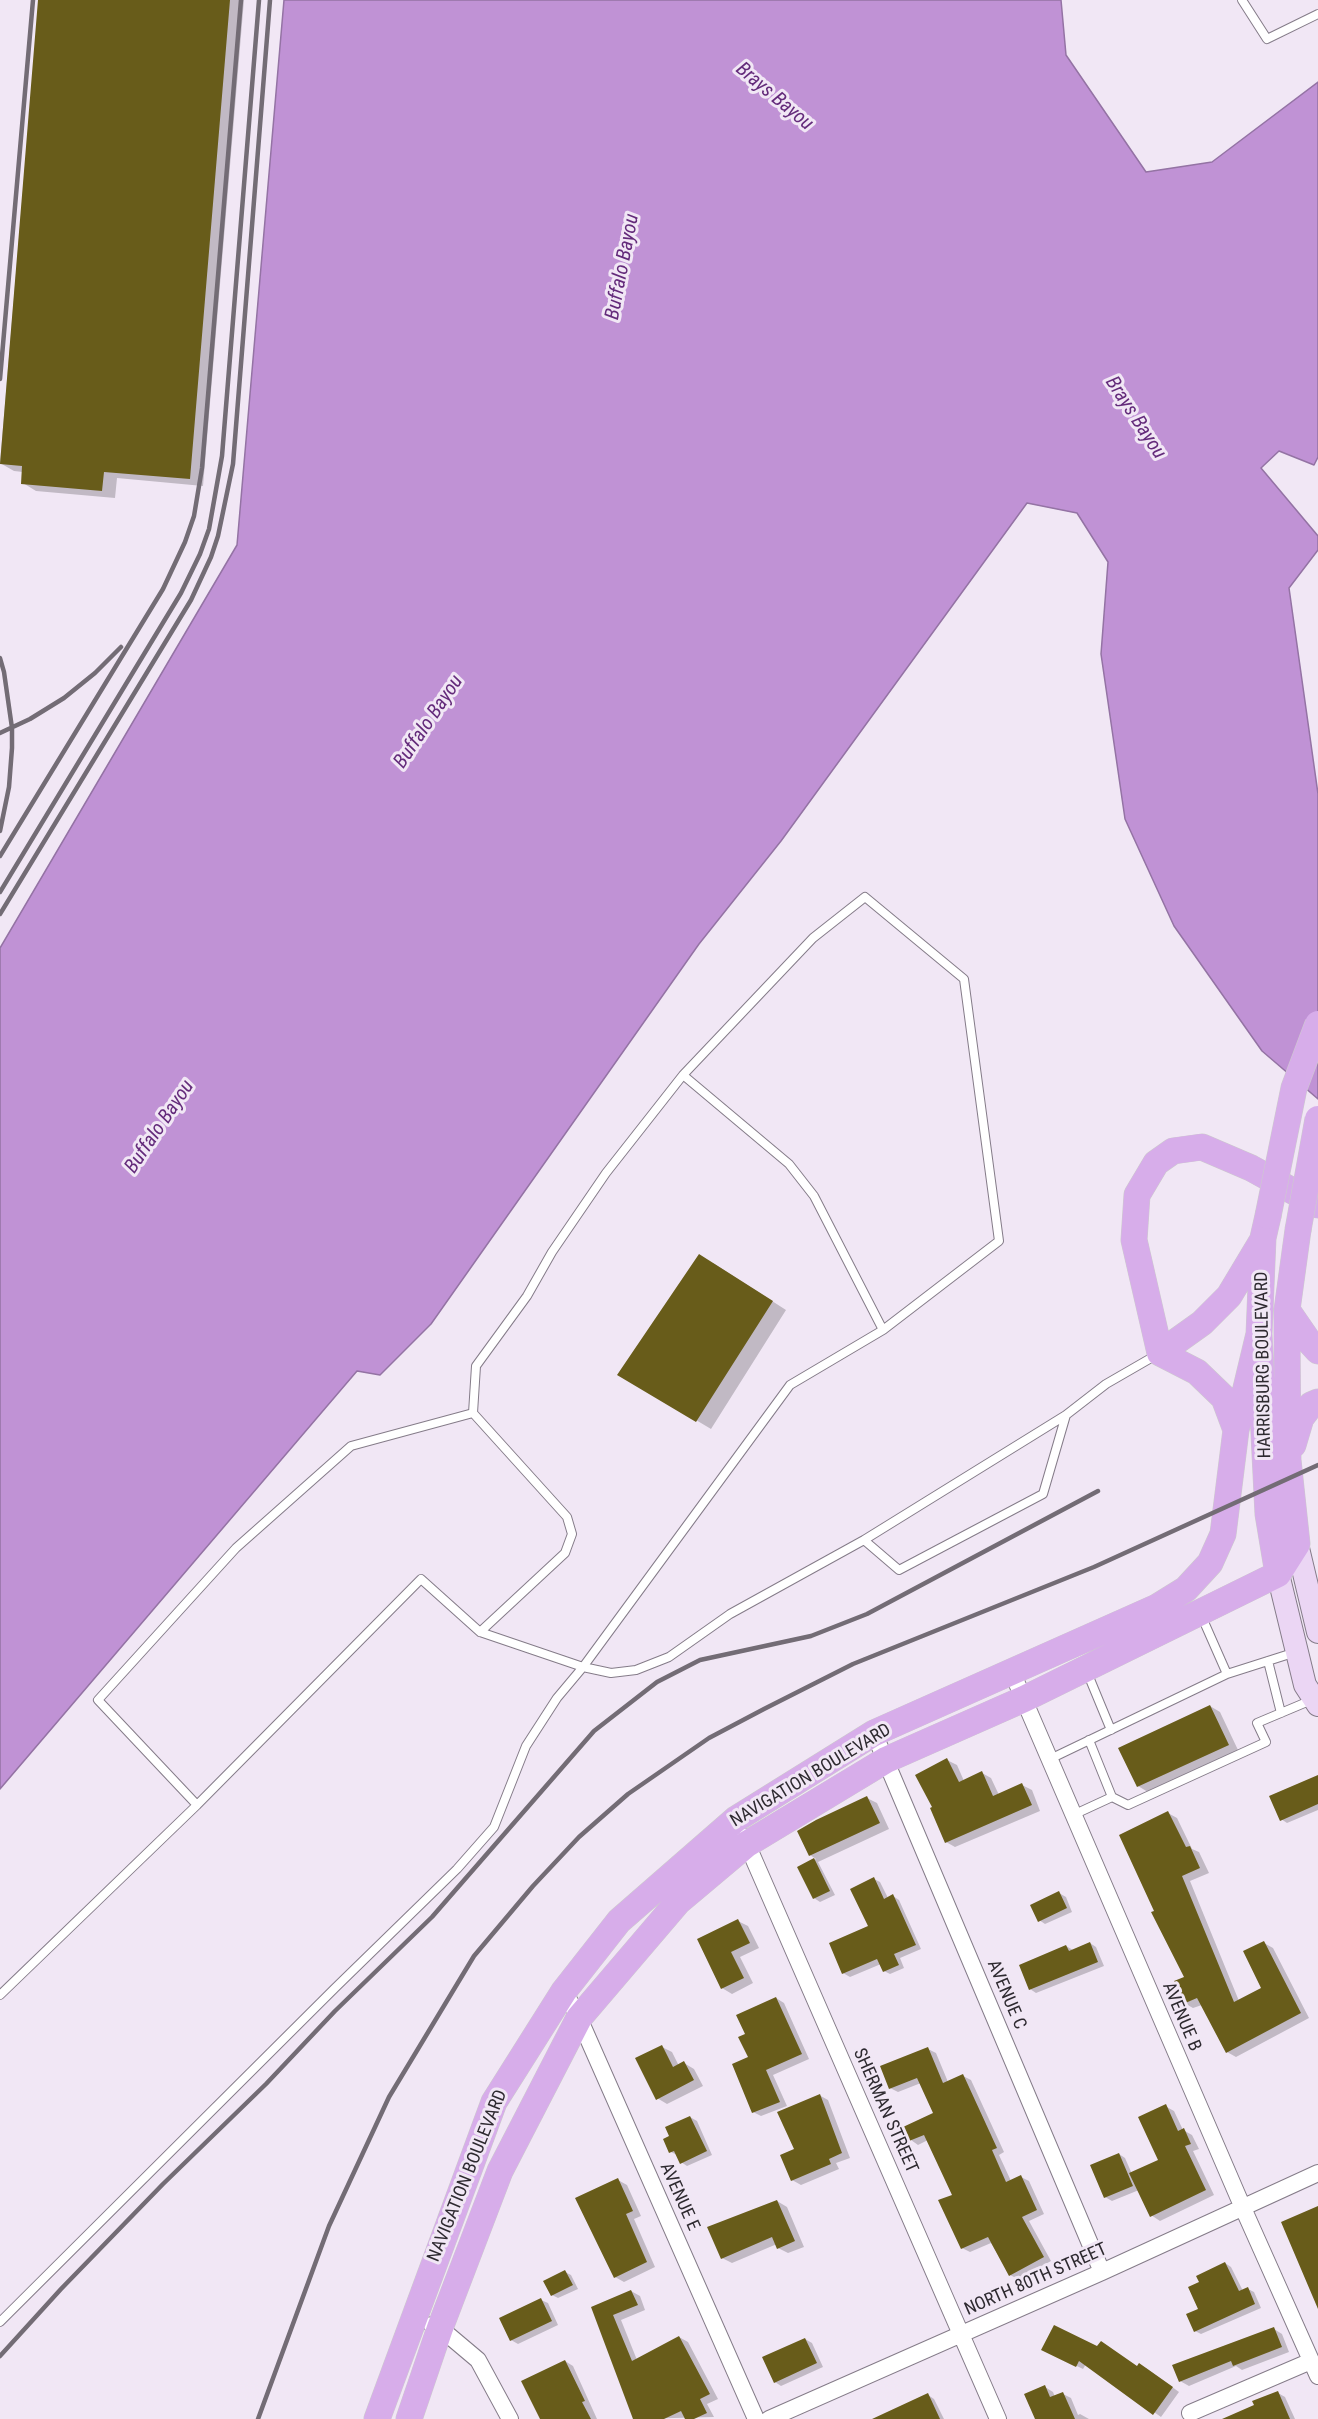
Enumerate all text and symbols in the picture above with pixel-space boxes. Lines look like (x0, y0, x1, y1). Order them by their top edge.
water label: Brays Bayou (730, 58, 818, 136)
water label: Buffalo Bayou (601, 212, 645, 322)
water label: Brays Bayou (1099, 372, 1171, 464)
water label: Buffalo Bayou (389, 671, 469, 773)
water label: Buffalo Bayou (120, 1076, 200, 1178)
street label: HARRISBURG BOULEVARD (1252, 1271, 1276, 1459)
street label: NAVIGATION BOULEVARD (727, 1720, 895, 1832)
street label: AVENUE C (982, 1957, 1030, 2033)
street label: AVENUE B (1157, 1979, 1205, 2055)
street label: SHERMAN STREET (848, 2045, 922, 2177)
street label: NAVIGATION BOULEVARD (424, 2087, 512, 2265)
street label: AVENUE E (655, 2160, 703, 2234)
street label: NORTH 80TH STREET (961, 2239, 1111, 2321)

